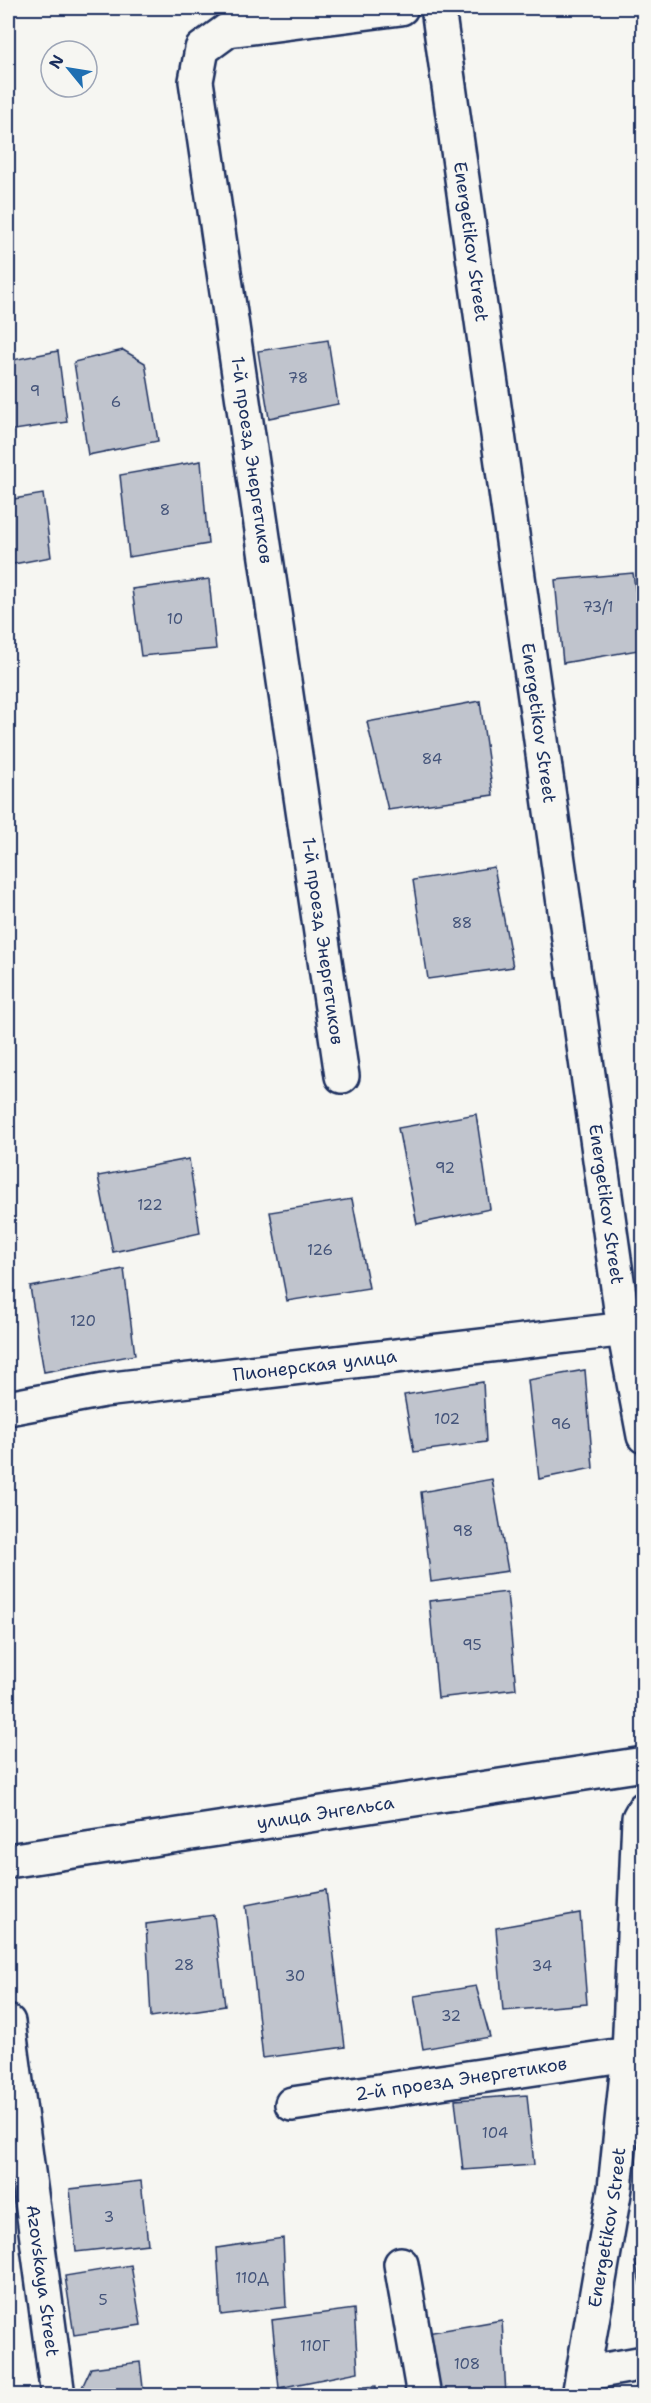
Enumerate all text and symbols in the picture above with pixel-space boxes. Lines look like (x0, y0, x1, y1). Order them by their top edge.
north arrow (39, 39, 99, 99)
text: N (44, 51, 69, 72)
street label: Energetikov Street (448, 160, 494, 324)
street label: 1-й проезд Энергетиков (226, 355, 278, 565)
house number: 78 (288, 368, 308, 388)
house number: 9 (30, 381, 40, 401)
house number: 6 (111, 392, 121, 412)
house number: 8 (160, 500, 170, 520)
house number: 73/1 (582, 597, 614, 617)
house number: 10 (167, 609, 183, 629)
street label: Energetikov Street (515, 641, 562, 805)
house number: 84 (422, 749, 442, 769)
street label: 1-й проезд Энергетиков (297, 836, 349, 1046)
house number: 88 (452, 913, 472, 933)
street label: Energetikov Street (583, 1122, 629, 1286)
house number: 92 (435, 1158, 455, 1178)
house number: 122 (137, 1195, 163, 1215)
house number: 126 (307, 1240, 333, 1260)
house number: 120 (70, 1311, 96, 1331)
street label: Пионерская улица (232, 1344, 398, 1387)
house number: 102 (434, 1409, 460, 1429)
house number: 96 (551, 1414, 571, 1434)
house number: 98 (453, 1521, 473, 1541)
house number: 95 (462, 1635, 482, 1655)
street label: улица Энгельса (255, 1790, 396, 1835)
house number: 28 (174, 1955, 194, 1975)
house number: 34 (532, 1956, 552, 1976)
house number: 30 (285, 1966, 305, 1986)
house number: 32 (441, 2006, 461, 2026)
street label: 2-й проезд Энергетиков (354, 2051, 569, 2106)
house number: 104 (482, 2123, 508, 2143)
street label: Energetikov Street (583, 2146, 631, 2309)
street label: Azovskaya Street (21, 2203, 65, 2358)
house number: 3 (104, 2207, 114, 2227)
house number: 110Д (235, 2268, 269, 2288)
house number: 5 (98, 2290, 108, 2310)
house number: 110Г (300, 2336, 330, 2356)
house number: 108 (454, 2354, 480, 2374)

